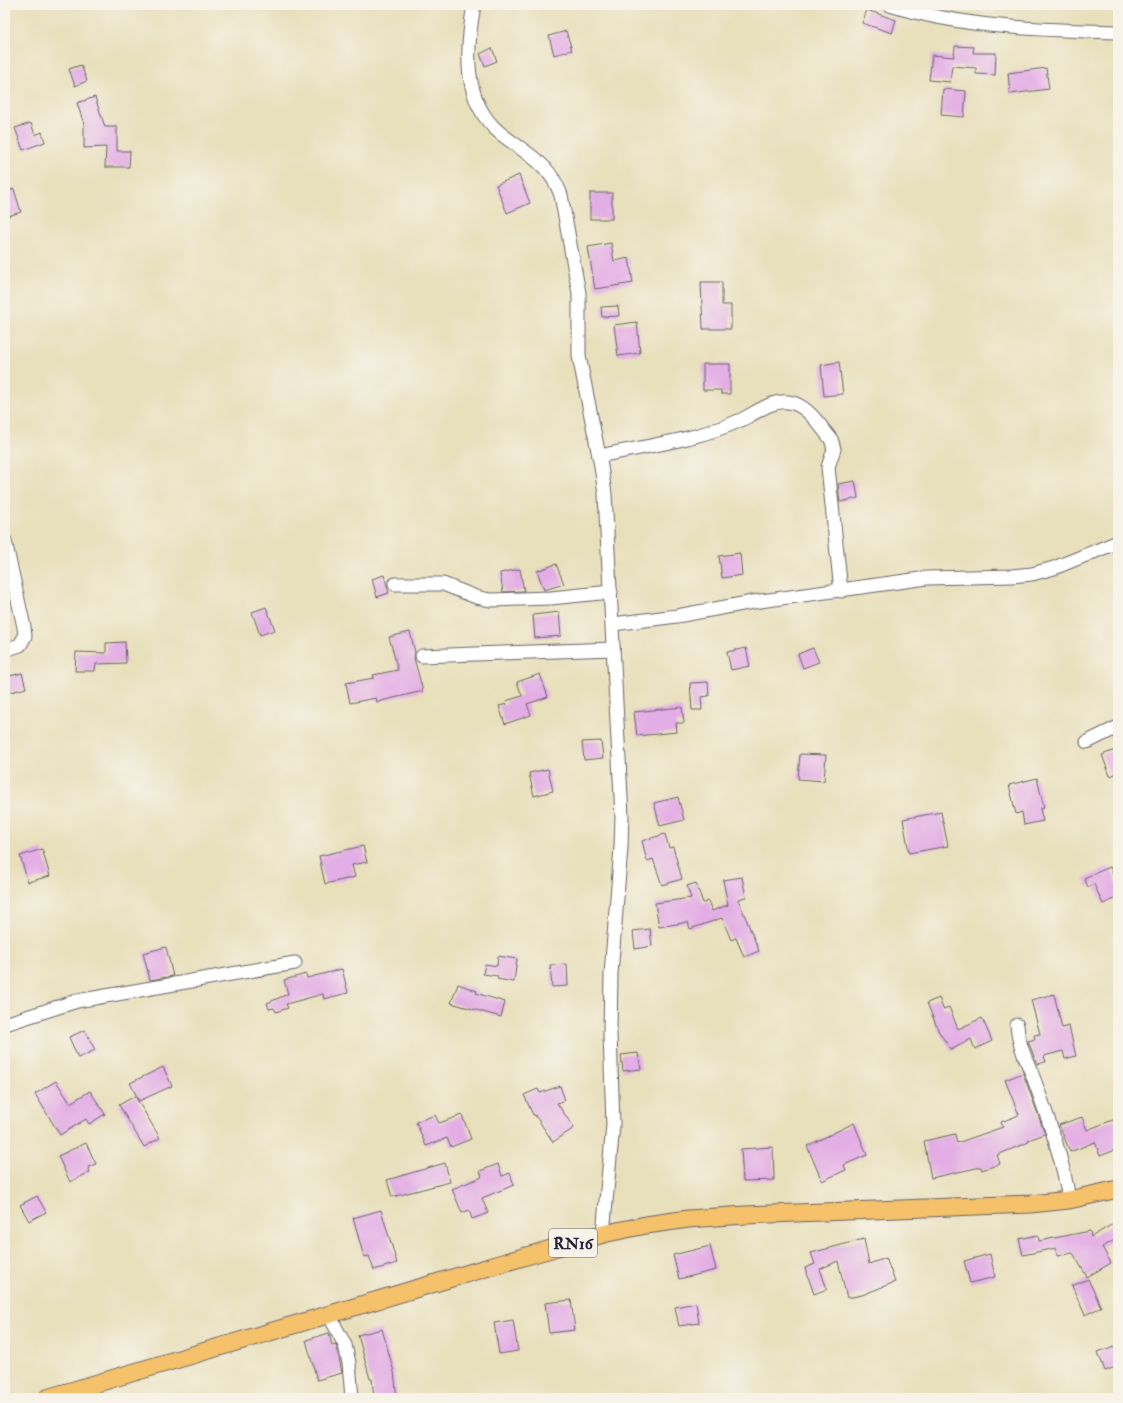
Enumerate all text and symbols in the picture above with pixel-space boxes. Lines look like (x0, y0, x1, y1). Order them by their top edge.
road number: RN16 (549, 1229, 597, 1257)

